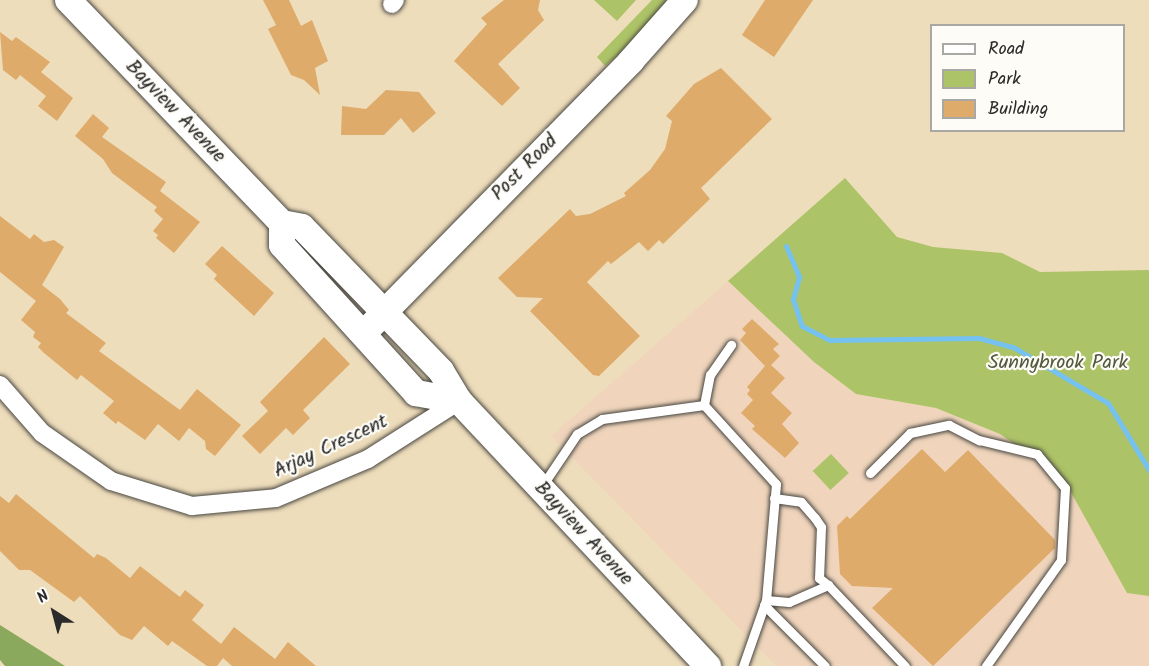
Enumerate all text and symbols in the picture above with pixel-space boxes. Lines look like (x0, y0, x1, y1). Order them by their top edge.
legend (930, 24, 1125, 132)
text: Road (988, 35, 1024, 64)
street label: Bayview Avenue (120, 55, 230, 169)
text: Park (988, 65, 1021, 94)
text: Building (988, 95, 1048, 124)
street label: Post Road (487, 130, 563, 206)
park label: Sunnybrook Park (988, 351, 1128, 375)
street label: Arjay Crescent (270, 410, 392, 484)
street label: Bayview Avenue (529, 477, 637, 591)
north arrow (24, 582, 84, 642)
text: N (32, 584, 55, 610)

